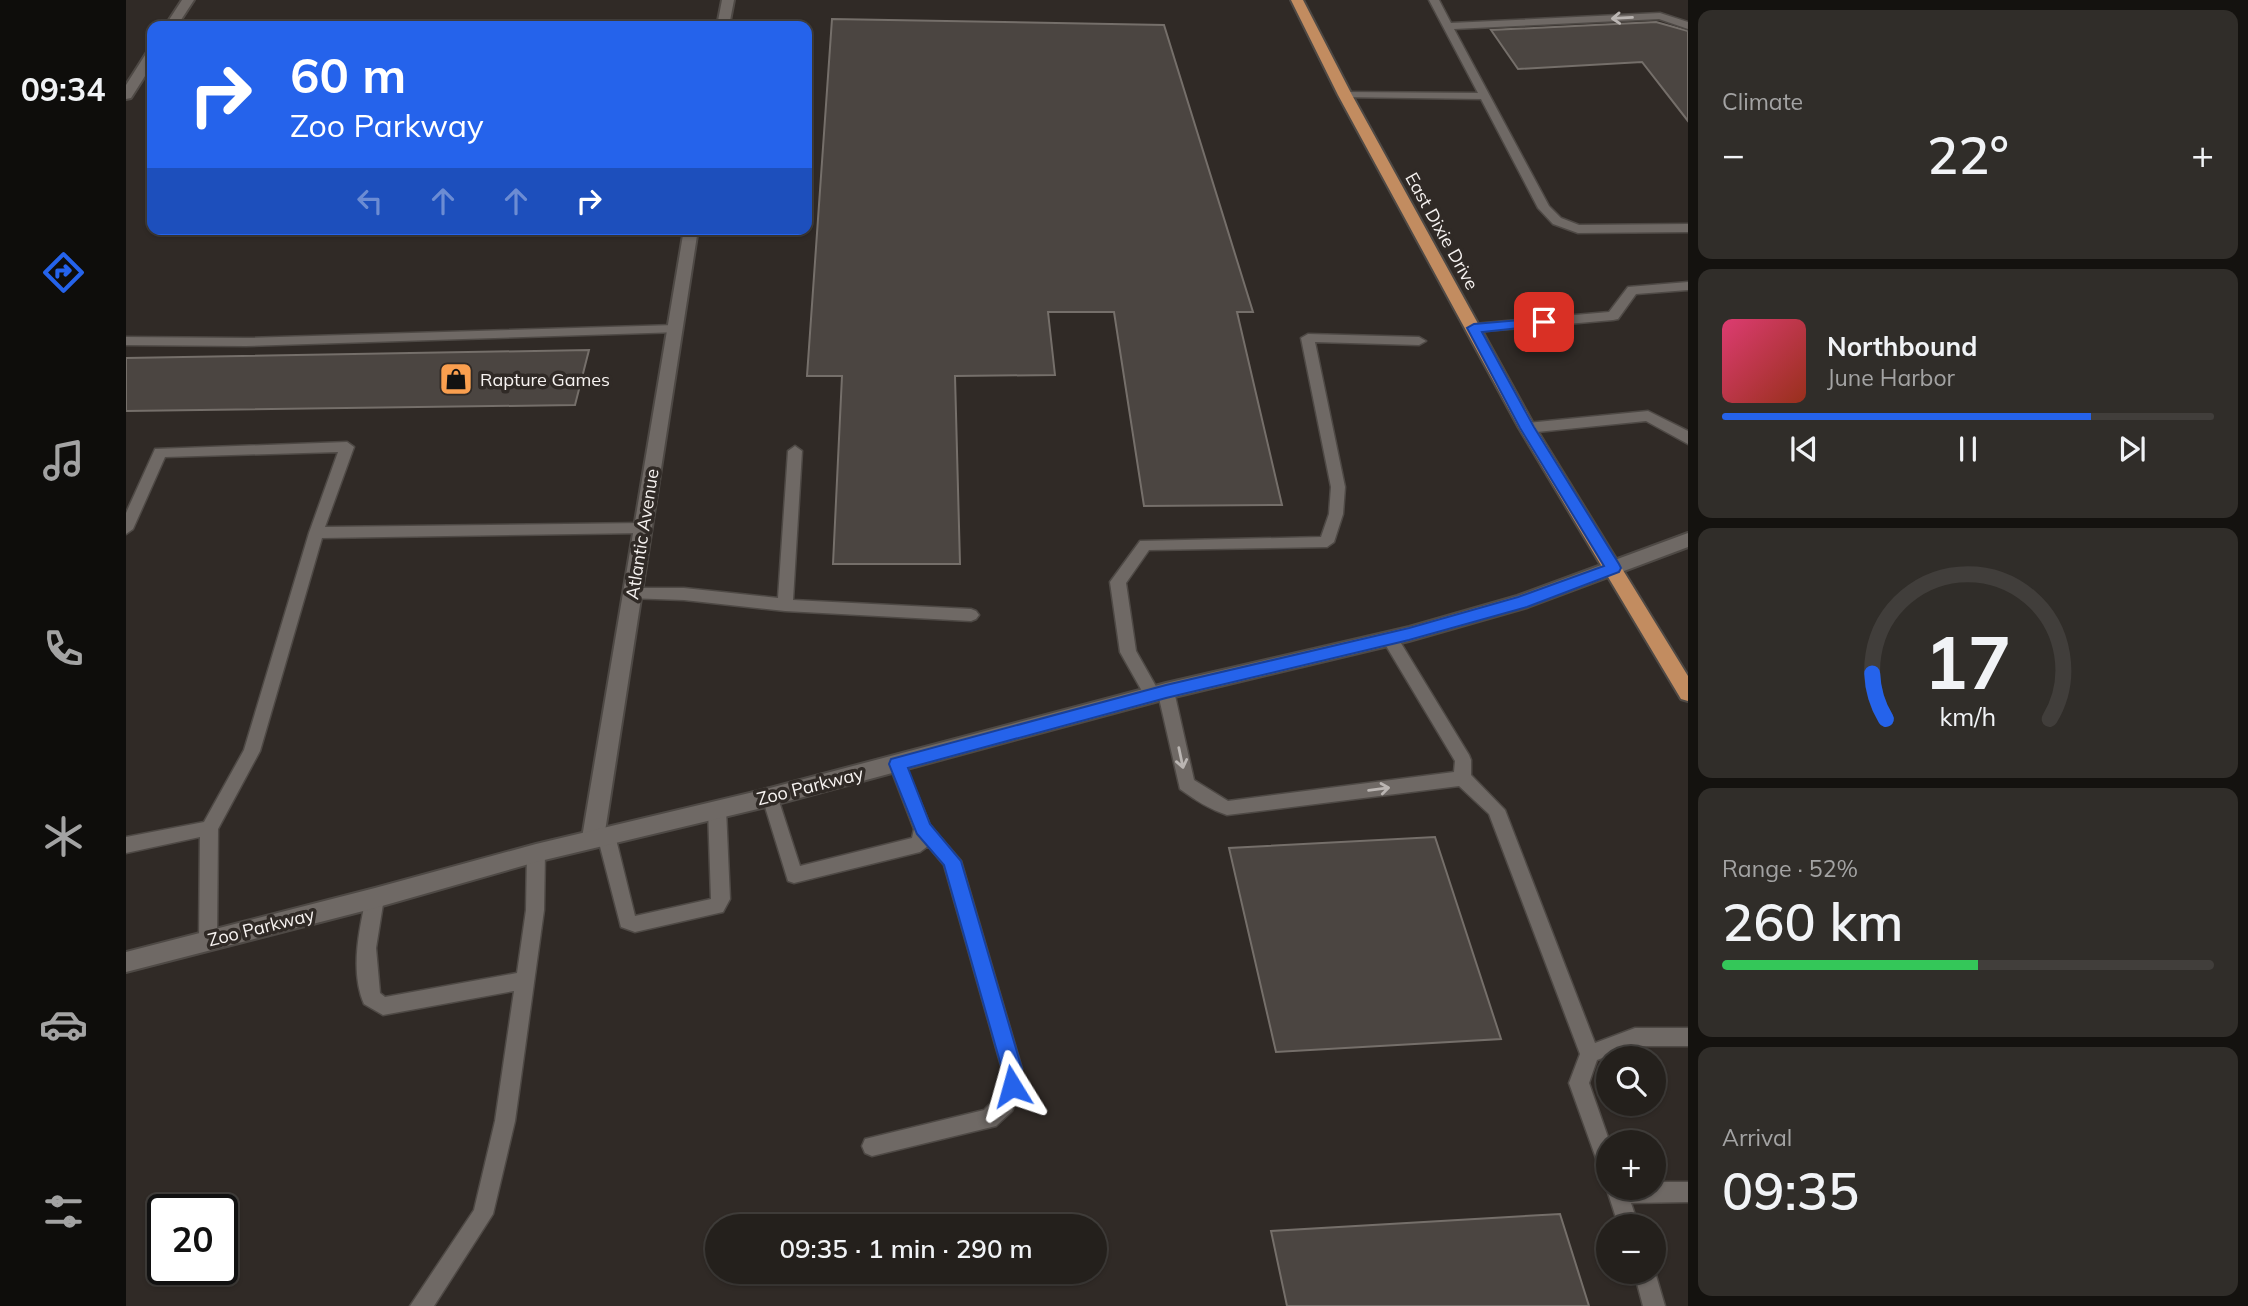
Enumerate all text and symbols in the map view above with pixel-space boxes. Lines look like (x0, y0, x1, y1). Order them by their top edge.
one-way arrow (1610, 11, 1633, 24)
text: 60 m (290, 44, 406, 105)
icon: right (175, 49, 266, 140)
text: 09:34 (21, 69, 105, 109)
text: Climate (1722, 87, 1803, 116)
text: Zoo Parkway (290, 105, 484, 145)
text: 22° (1927, 122, 2009, 187)
text: − (1722, 130, 1745, 178)
text: + (2191, 130, 2214, 178)
street label: East Dixie Drive (1400, 168, 1484, 294)
icon: left (351, 182, 389, 220)
icon: ahead (424, 182, 462, 220)
icon: ahead (497, 182, 535, 220)
icon: right (570, 182, 608, 220)
icon: directions (39, 248, 88, 297)
pin (1514, 292, 1574, 352)
icon: arrive (1525, 303, 1563, 341)
text: Northbound (1827, 330, 1977, 363)
shop icon: Rapture Games (437, 360, 475, 398)
text: June Harbor (1827, 363, 1955, 392)
place label: Rapture Games (480, 368, 610, 391)
icon: previous (1785, 430, 1823, 468)
icon: pause (1949, 430, 1987, 468)
icon: next (2113, 430, 2151, 468)
icon: music (39, 436, 88, 485)
street label: Atlantic Avenue (620, 467, 664, 601)
text: 17 (1924, 616, 2012, 707)
icon: phone (39, 624, 88, 673)
text: km/h (1940, 701, 1996, 732)
one-way arrow (1174, 746, 1188, 769)
street label: Zoo Parkway (754, 762, 866, 810)
one-way arrow (1367, 782, 1390, 795)
icon: climate (39, 812, 88, 861)
text: Range · 52% (1722, 854, 1858, 883)
text: 260 km (1722, 889, 1903, 954)
street label: Zoo Parkway (205, 903, 317, 951)
icon: car (39, 1000, 88, 1049)
map controls (1596, 1046, 1666, 1284)
button: search (1596, 1046, 1666, 1116)
position arrow (975, 1049, 1049, 1123)
text: Arrival (1722, 1123, 1792, 1152)
button: + (1596, 1130, 1666, 1200)
text: 09:35 (1722, 1158, 1859, 1223)
icon: filters (39, 1187, 88, 1236)
speed limit sign: 20 (147, 1194, 238, 1285)
button: − (1596, 1214, 1666, 1284)
text: 09:35 · 1 min · 290 m (779, 1232, 1033, 1265)

